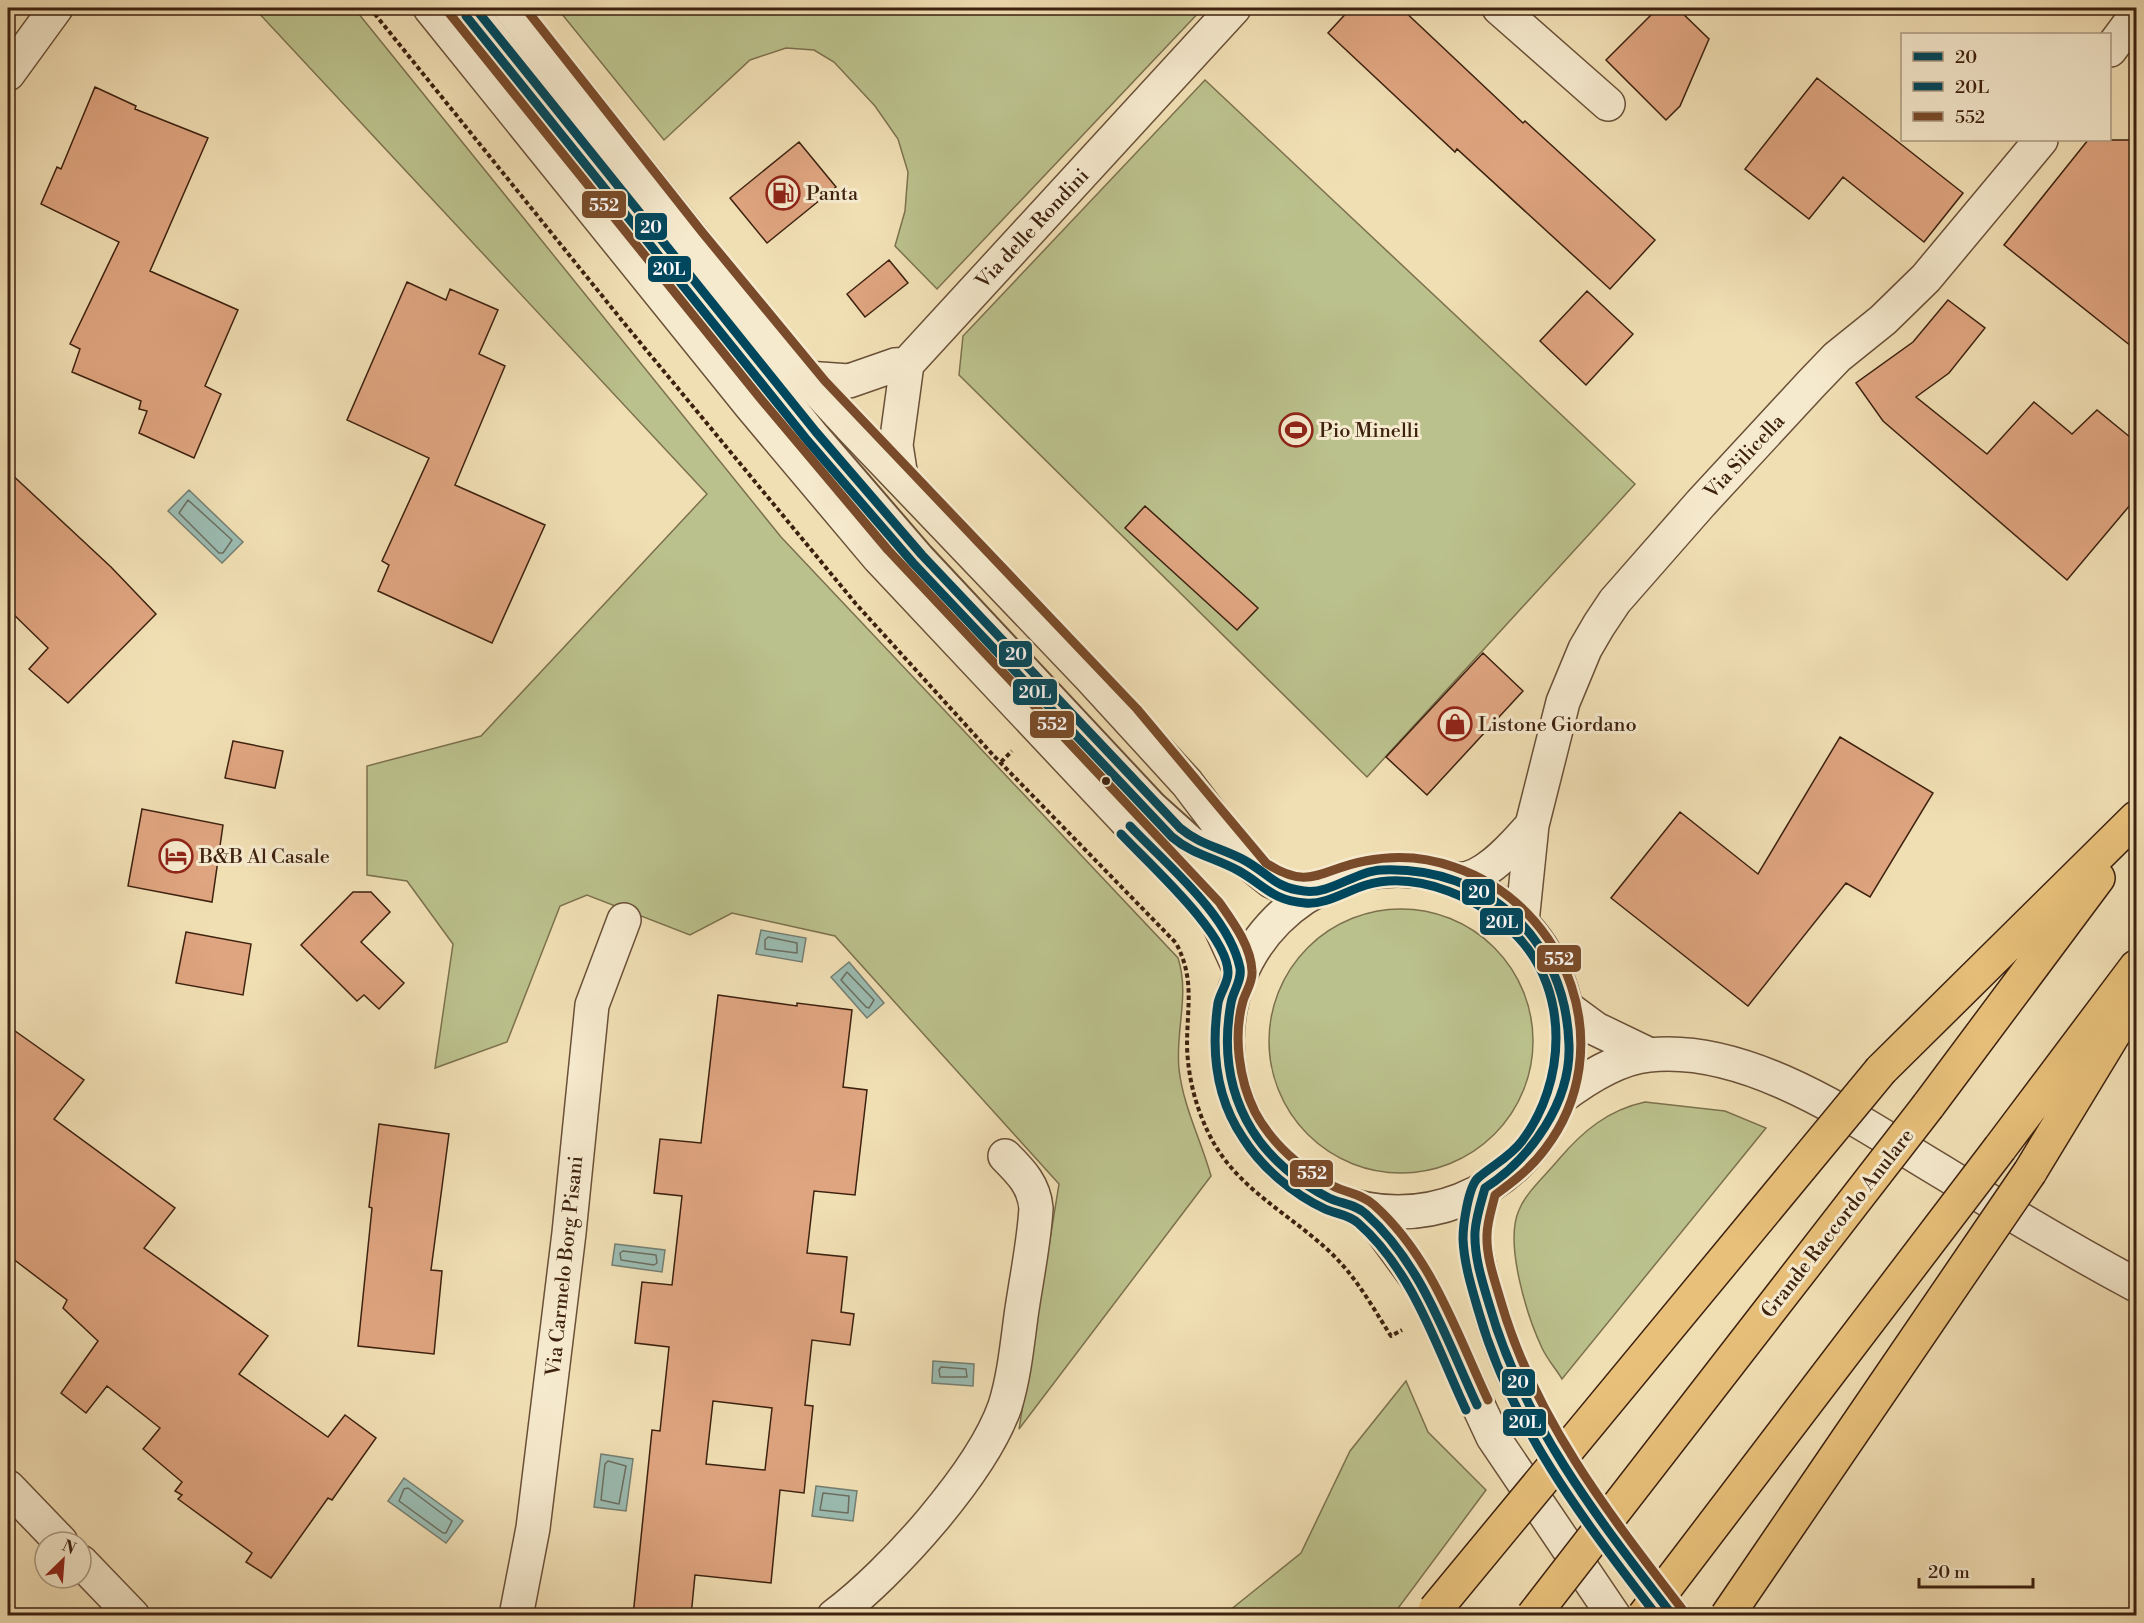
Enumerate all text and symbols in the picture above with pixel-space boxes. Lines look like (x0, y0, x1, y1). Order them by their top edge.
legend (1901, 33, 2111, 141)
text: 20 (1955, 46, 1977, 69)
text: 20L (1955, 76, 1989, 99)
text: 552 (1955, 106, 1985, 129)
street label: Via delle Rondini (970, 164, 1095, 295)
fuel station icon: Panta (765, 175, 801, 211)
place label: Panta (806, 182, 859, 207)
line badge: 552 (581, 190, 627, 219)
text: 552 (589, 196, 619, 216)
line badge: 20 (634, 212, 668, 241)
text: 20 (640, 218, 662, 238)
line badge: 20L (647, 255, 692, 283)
text: 20L (653, 260, 685, 280)
street label: Via Silicella (1699, 409, 1791, 505)
sports icon: Pio Minelli (1278, 412, 1314, 448)
place label: Pio Minelli (1319, 419, 1420, 444)
line badge: 20 (998, 640, 1033, 668)
text: 20 (1005, 645, 1027, 665)
line badge: 20L (1012, 678, 1058, 706)
text: 20L (1019, 683, 1051, 703)
shop icon: Listone Giordano (1437, 706, 1473, 742)
line badge: 552 (1029, 710, 1075, 739)
place label: Listone Giordano (1478, 713, 1637, 738)
text: 552 (1037, 715, 1067, 735)
unlabelled marker (1100, 775, 1112, 787)
hotel icon: B&B Al Casale (158, 838, 194, 874)
place label: B&B Al Casale (198, 845, 330, 870)
line badge: 20 (1461, 878, 1496, 906)
text: 20 (1468, 883, 1490, 903)
line badge: 20L (1479, 907, 1524, 936)
text: 20L (1486, 913, 1518, 933)
line badge: 552 (1536, 944, 1582, 973)
text: 552 (1544, 950, 1574, 970)
street label: Grande Raccordo Anulare (1756, 1124, 1920, 1324)
street label: Via Carmelo Borg Pisani (541, 1154, 590, 1379)
line badge: 552 (1289, 1159, 1334, 1188)
text: 552 (1297, 1164, 1327, 1184)
line badge: 20 (1501, 1368, 1536, 1397)
text: 20 (1507, 1373, 1529, 1393)
line badge: 20L (1502, 1408, 1547, 1437)
text: 20L (1509, 1413, 1541, 1433)
north arrow (33, 1530, 93, 1590)
text: N (59, 1536, 79, 1559)
scale bar (1919, 1551, 2033, 1589)
text: 20 m (1928, 1561, 1970, 1584)

